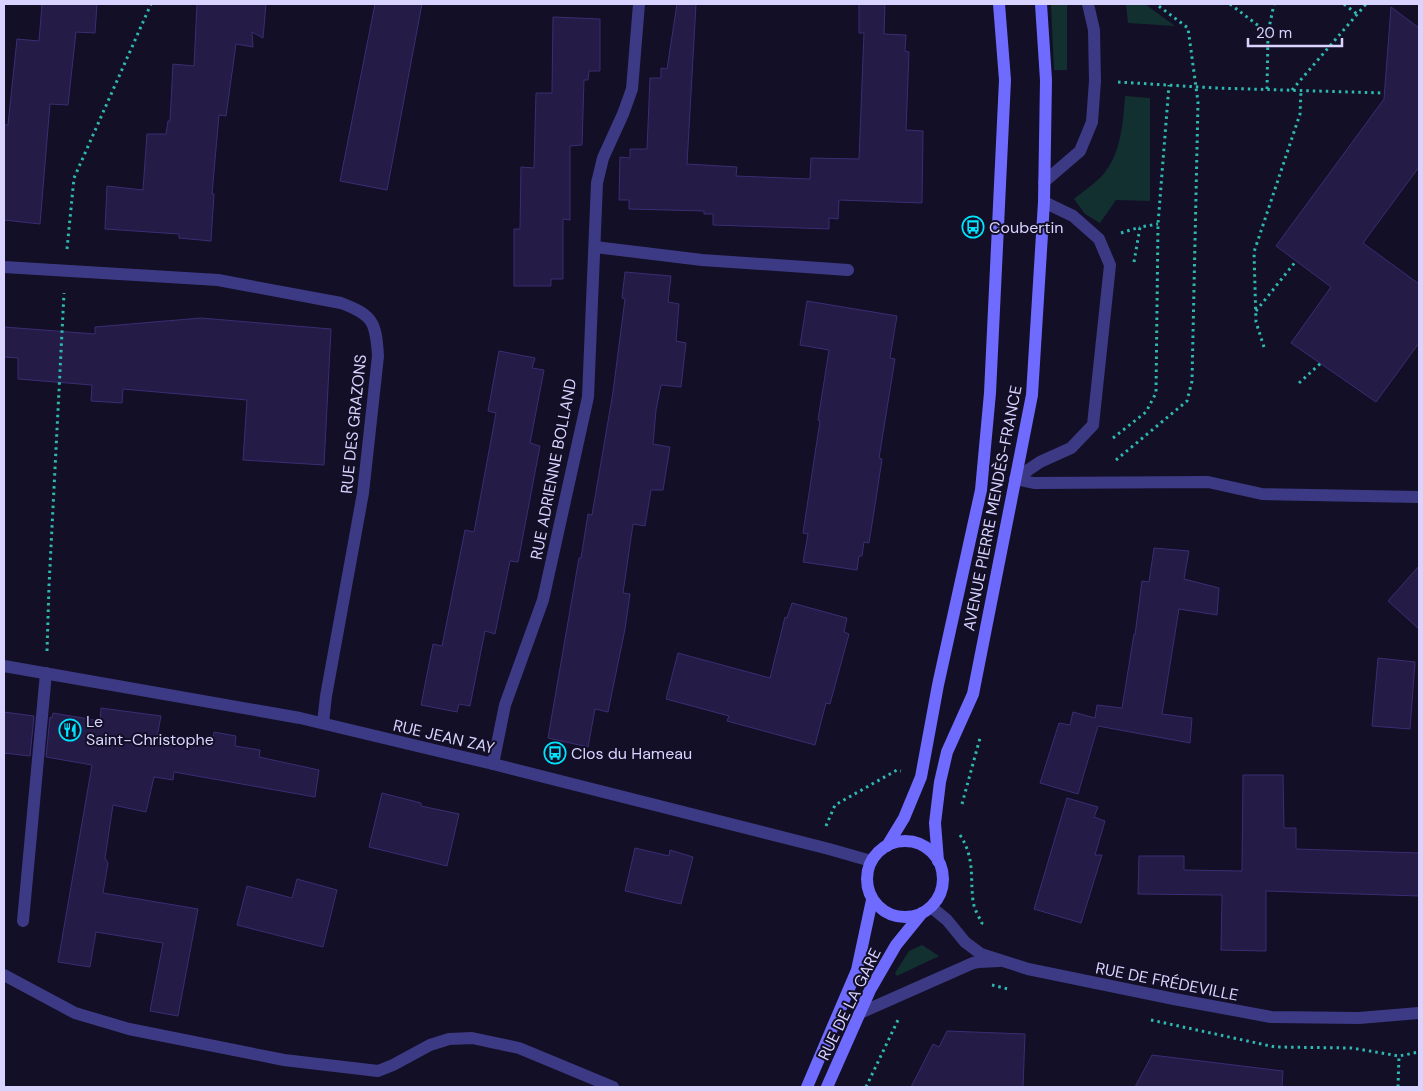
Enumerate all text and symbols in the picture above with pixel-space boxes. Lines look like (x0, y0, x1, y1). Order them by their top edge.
scale bar (1248, 15, 1342, 47)
text: 20 m (1256, 23, 1292, 43)
bus stop icon: Coubertin (961, 215, 985, 239)
place label: Coubertin (989, 217, 1063, 238)
street label: RUE DES GRAZONS (336, 353, 371, 495)
street label: RUE ADRIENNE BOLLAND (526, 377, 581, 562)
street label: AVENUE PIERRE MENDÈS-FRANCE (958, 383, 1027, 633)
place label: Le Saint-Christophe (86, 711, 214, 750)
street label: RUE JEAN ZAY (391, 715, 497, 758)
restaurant icon: Le Saint-Christophe (58, 718, 82, 742)
bus stop icon: Clos du Hameau (543, 741, 567, 765)
place label: Clos du Hameau (571, 743, 692, 764)
street label: RUE DE LA GARE (813, 945, 886, 1064)
street label: RUE DE FRÉDEVILLE (1094, 957, 1240, 1006)

